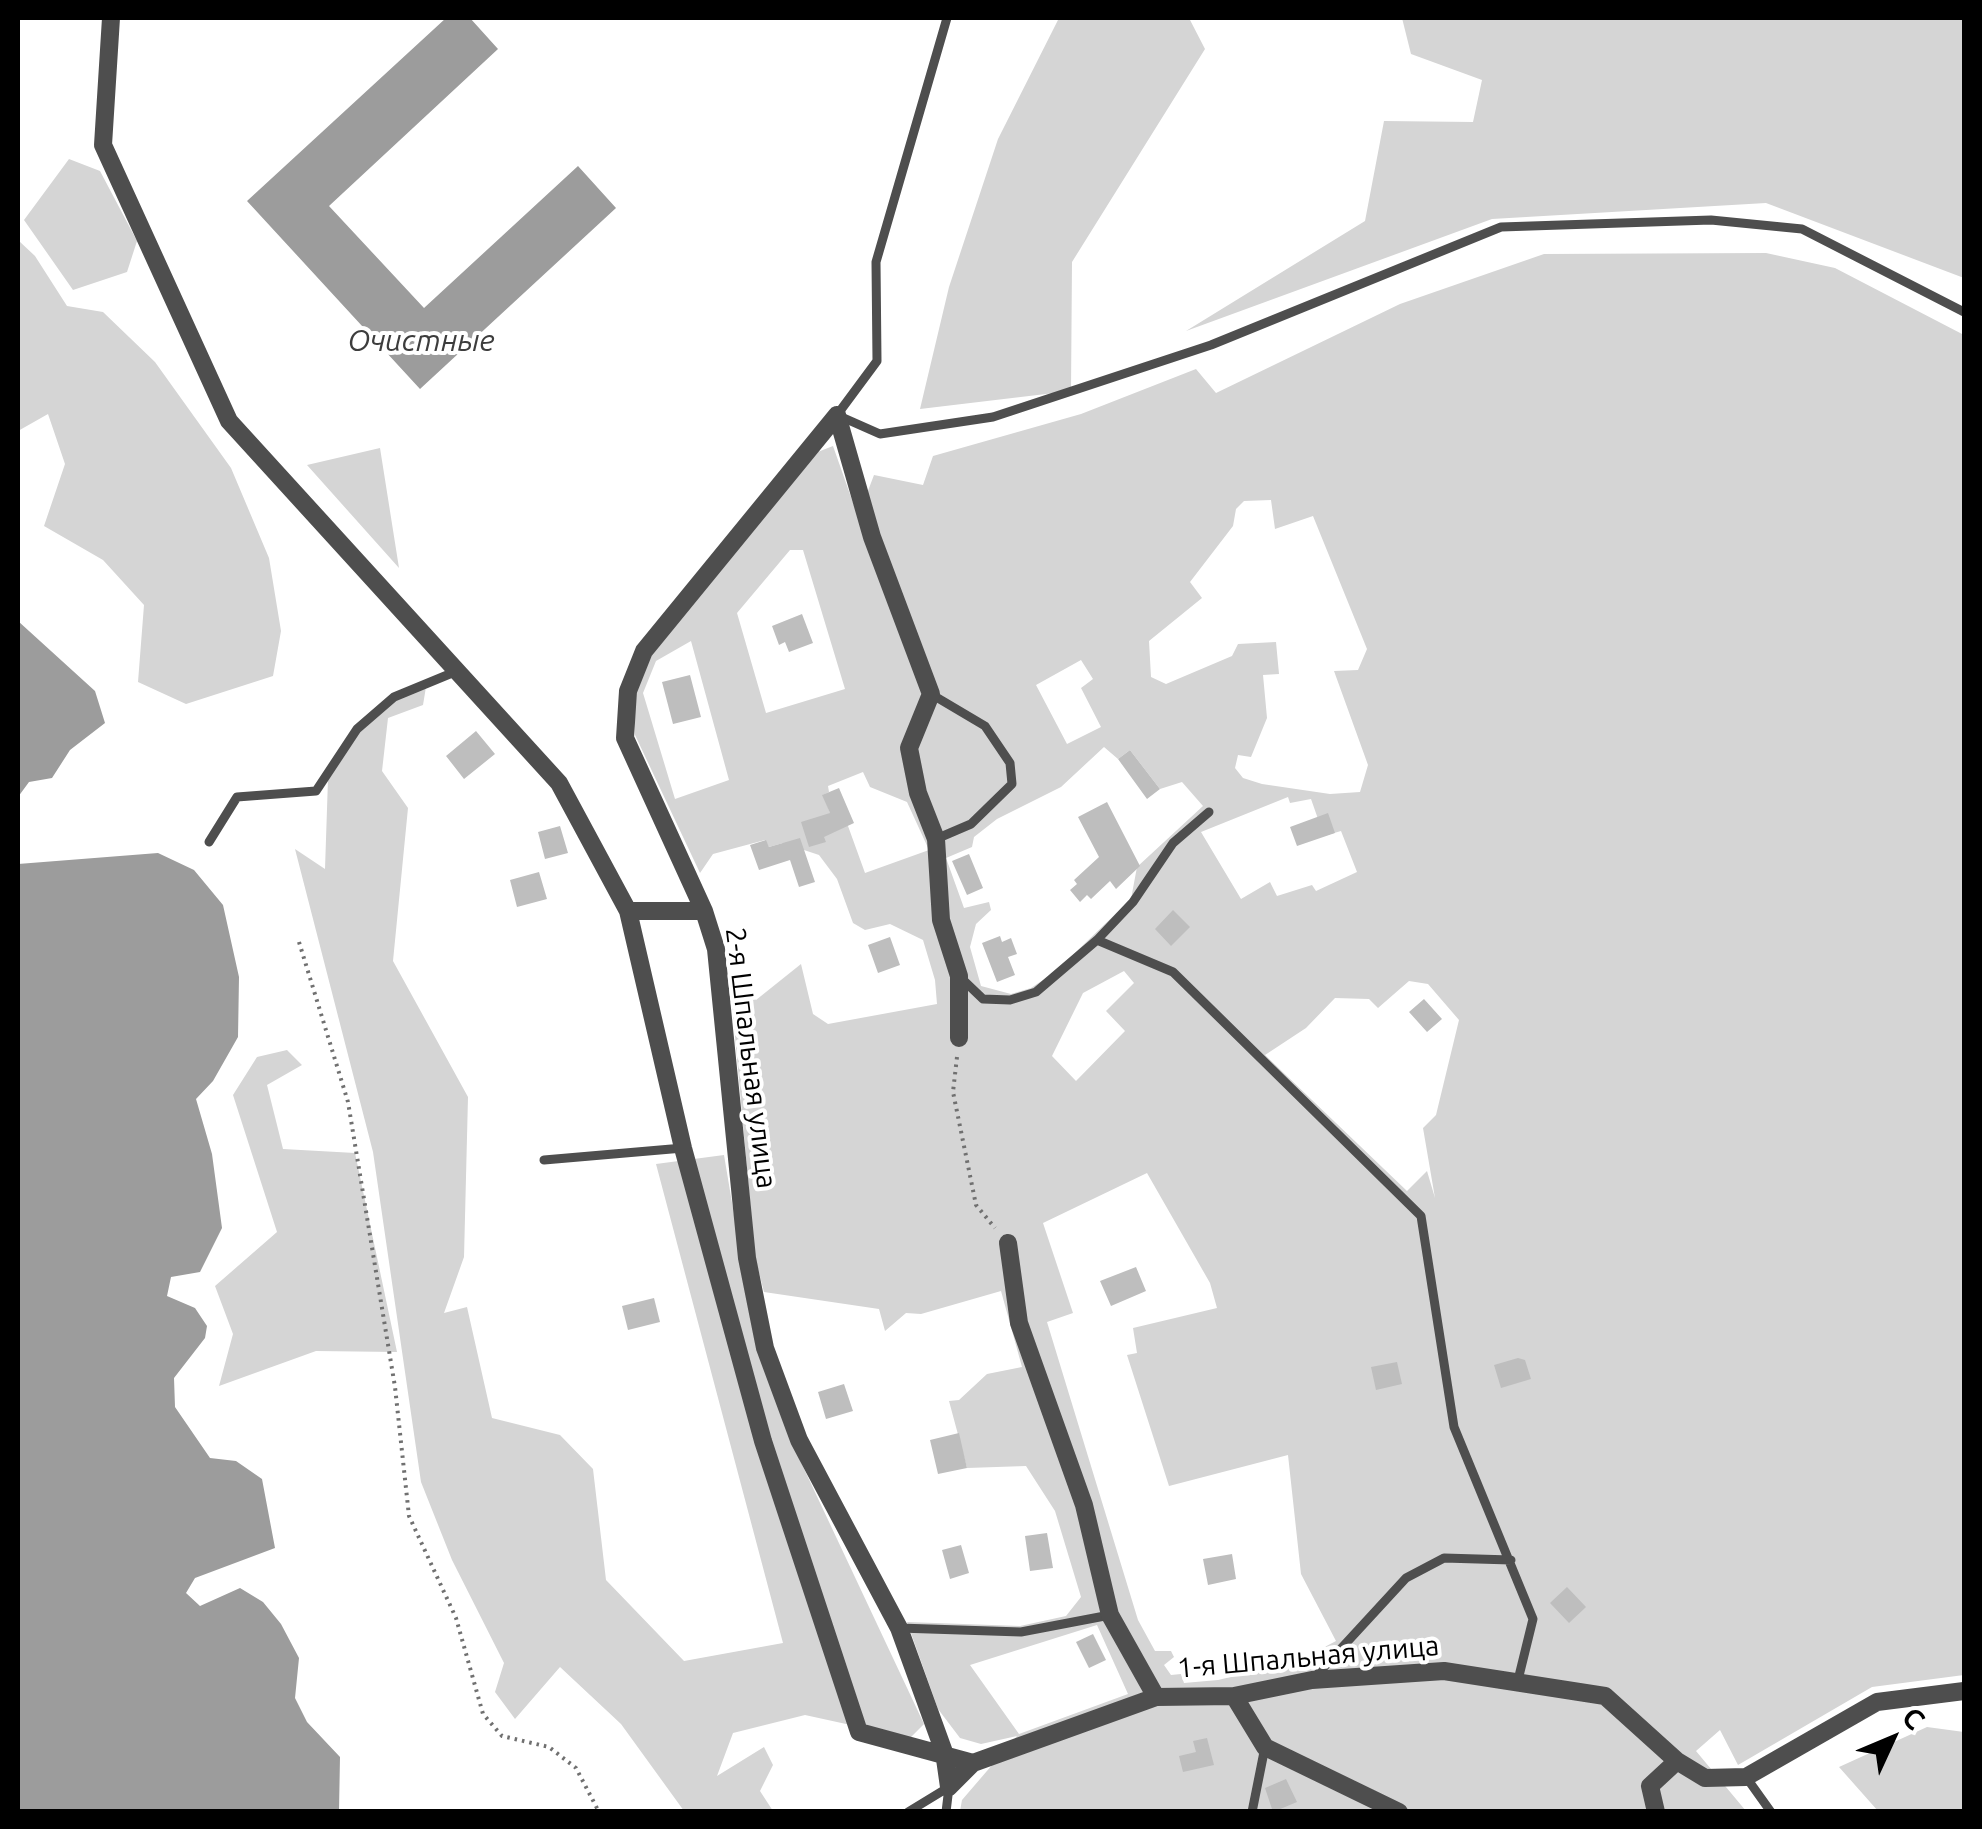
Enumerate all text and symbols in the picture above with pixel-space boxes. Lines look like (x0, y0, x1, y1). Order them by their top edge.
water label: Очистные (347, 323, 495, 359)
street label: 2-я Шпальная улица (718, 926, 784, 1190)
street label: 1-я Шпальная улица (1176, 1629, 1440, 1685)
north arrow (1842, 1689, 1942, 1789)
text: С (1897, 1701, 1931, 1735)

